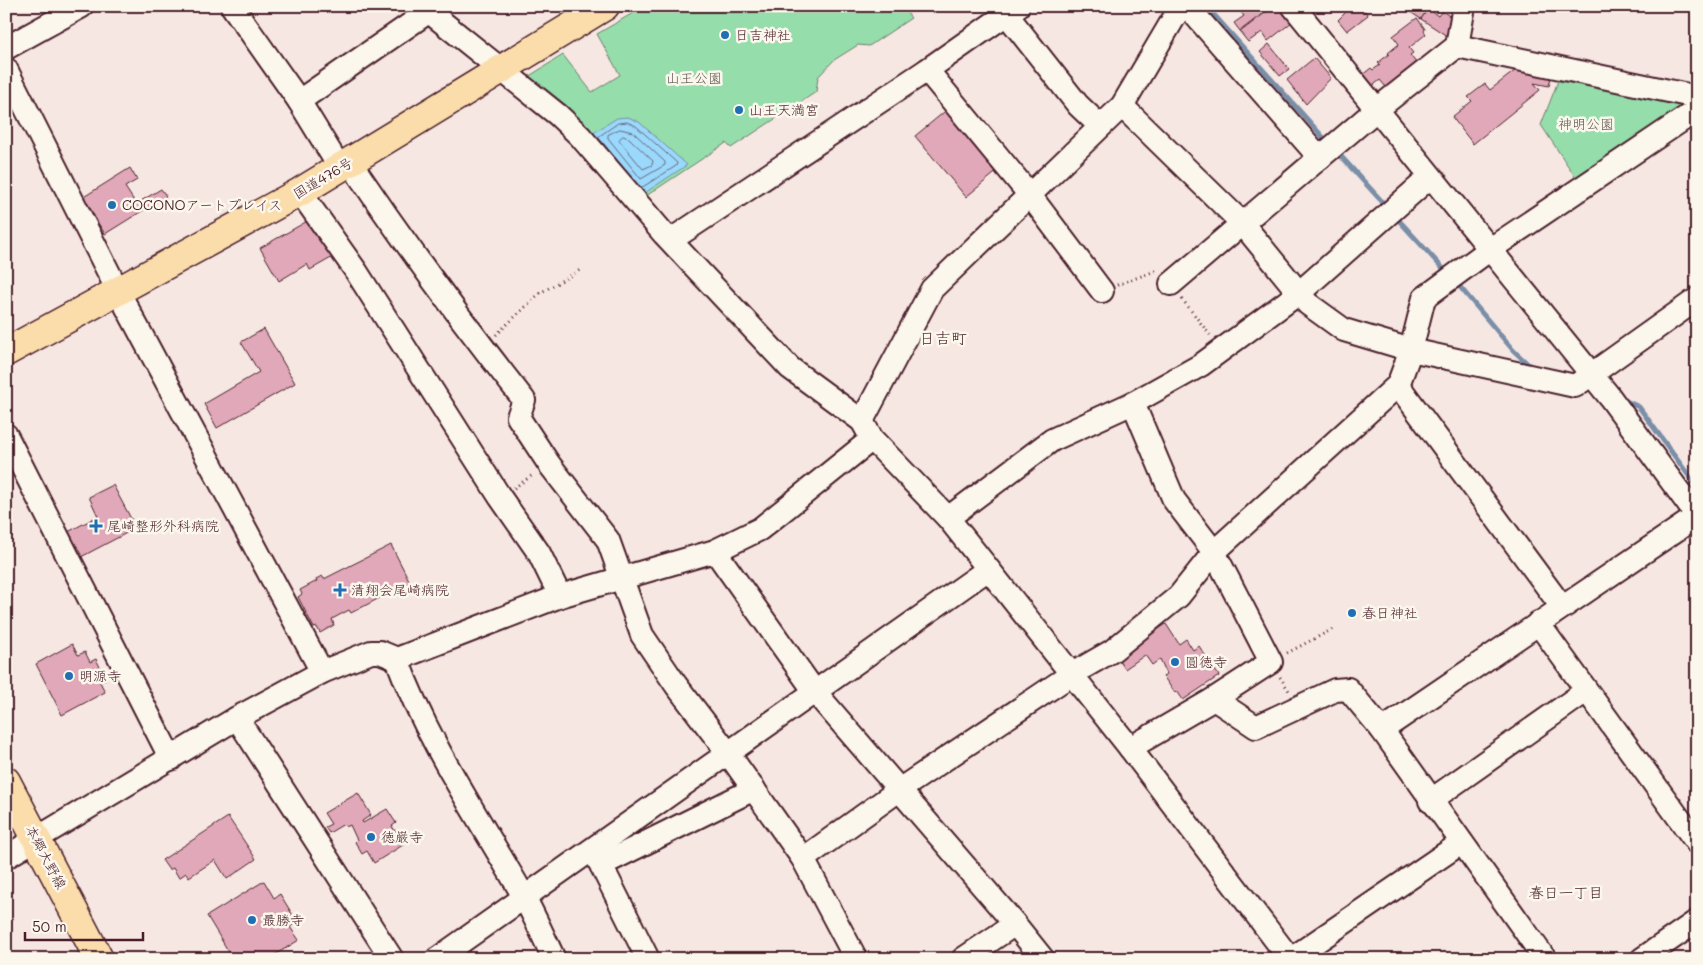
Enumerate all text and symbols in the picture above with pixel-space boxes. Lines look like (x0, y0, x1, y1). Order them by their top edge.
place label: 日吉神社 (735, 25, 791, 44)
marker: 日吉神社 (719, 29, 731, 41)
park label: 山王公園 (666, 68, 722, 87)
place label: 山王天満宮 (749, 100, 819, 119)
marker: 山王天満宮 (733, 104, 745, 116)
park label: 神明公園 (1558, 114, 1614, 133)
street label: 国道476号 (289, 152, 356, 203)
place label: COCONOアートプレイス (122, 195, 282, 214)
marker: COCONOアートプレイス (106, 199, 118, 211)
district label: 日吉町 (919, 327, 967, 348)
place label: 尾崎整形外科病院 (107, 516, 219, 535)
marker: 尾崎整形外科病院 (89, 519, 103, 533)
place label: 清翔会尾崎病院 (351, 580, 449, 599)
marker: 清翔会尾崎病院 (333, 583, 347, 597)
place label: 春日神社 (1362, 603, 1418, 622)
marker: 春日神社 (1346, 607, 1358, 619)
place label: 圓徳寺 (1185, 652, 1227, 671)
marker: 圓徳寺 (1169, 656, 1181, 668)
place label: 明源寺 (79, 666, 121, 685)
marker: 明源寺 (63, 670, 75, 682)
street label: 本郷大野線 (22, 821, 71, 892)
place label: 徳巌寺 (381, 827, 423, 846)
marker: 徳巌寺 (365, 831, 377, 843)
district label: 春日一丁目 (1528, 882, 1604, 902)
scale bar (25, 910, 142, 942)
place label: 最勝寺 (262, 910, 304, 929)
marker: 最勝寺 (246, 914, 258, 926)
text: 50 m (32, 916, 67, 936)

